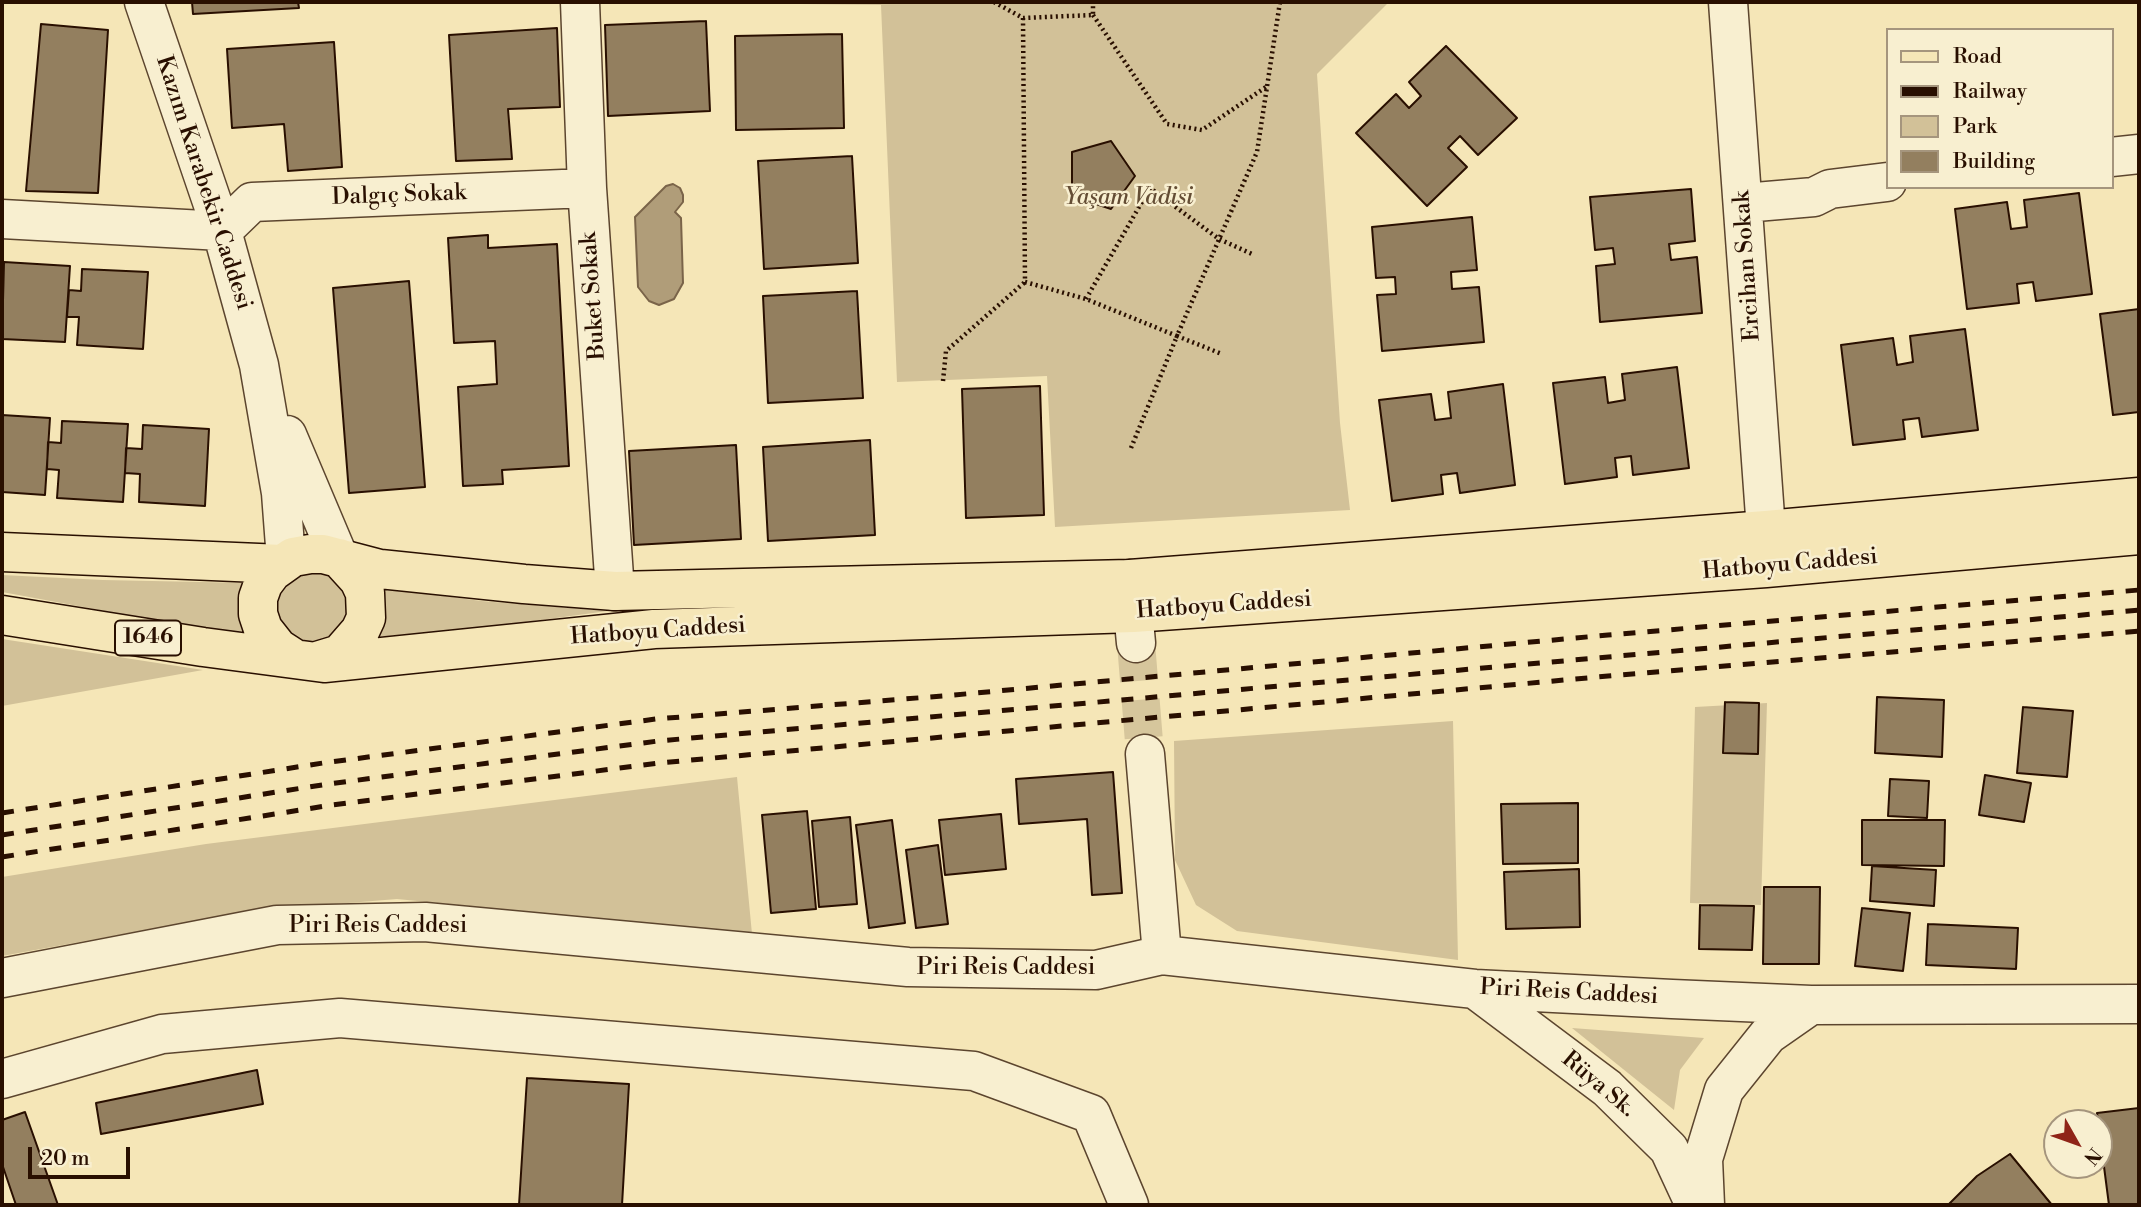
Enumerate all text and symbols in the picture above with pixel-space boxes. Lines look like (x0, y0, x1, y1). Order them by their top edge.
legend (1885, 28, 2113, 189)
text: Road (1953, 44, 2002, 70)
street label: Kazım Karabekir Caddesi (149, 52, 257, 314)
text: Railway (1953, 79, 2027, 105)
text: Park (1953, 114, 1997, 140)
text: Building (1953, 149, 2035, 175)
street label: Dalgıç Sokak (331, 180, 467, 212)
park label: Yaşam Vadisi (1064, 184, 1194, 212)
street label: Ercihan Sokak (1729, 190, 1767, 342)
street label: Buket Sokak (576, 231, 612, 361)
street label: Hatboyu Caddesi (1701, 544, 1879, 586)
street label: Hatboyu Caddesi (1135, 586, 1313, 626)
street label: Hatboyu Caddesi (569, 612, 747, 652)
road number: 1646 (115, 620, 181, 656)
street label: Piri Reis Caddesi (289, 912, 467, 940)
street label: Piri Reis Caddesi (917, 954, 1095, 982)
street label: Piri Reis Caddesi (1479, 975, 1659, 1011)
street label: Rüya Sk. (1555, 1046, 1641, 1124)
north arrow (2043, 1109, 2113, 1179)
scale bar (32, 1134, 133, 1178)
text: N (2079, 1143, 2107, 1170)
text: 20 m (41, 1146, 90, 1172)

